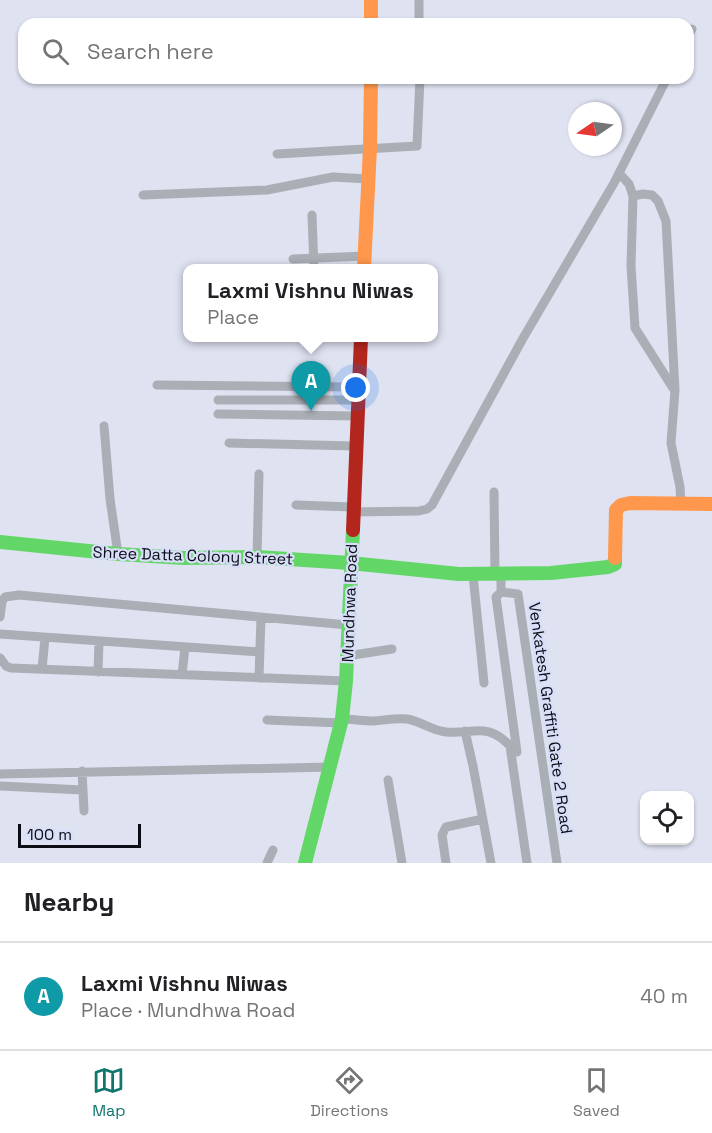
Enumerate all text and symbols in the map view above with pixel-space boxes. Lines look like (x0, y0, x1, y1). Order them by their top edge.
search box (18, 18, 694, 84)
icon: search (39, 35, 72, 68)
text: Search here (87, 37, 214, 65)
north arrow (568, 102, 622, 156)
popup (183, 264, 438, 342)
text: Laxmi Vishnu Niwas (207, 276, 414, 304)
text: Place (207, 304, 259, 330)
pin: A (292, 362, 330, 411)
your location (341, 373, 370, 402)
street label: Shree Datta Colony Street (92, 542, 294, 569)
street label: Mundhwa Road (337, 543, 362, 663)
street label: Venkatesh Graffiti Gate 2 Road (524, 601, 577, 835)
map controls (640, 791, 694, 845)
button: locate (640, 791, 694, 845)
scale bar (18, 821, 141, 848)
text: 100 m (27, 824, 72, 845)
text: Nearby (24, 885, 114, 919)
text: Laxmi Vishnu Niwas (81, 969, 288, 997)
text: A (37, 983, 50, 1009)
text: 40 m (640, 983, 688, 1009)
text: Place · Mundhwa Road (81, 997, 295, 1023)
tab: Map (92, 1064, 126, 1121)
tab: Directions (310, 1064, 389, 1121)
tab: Saved (573, 1064, 620, 1121)

